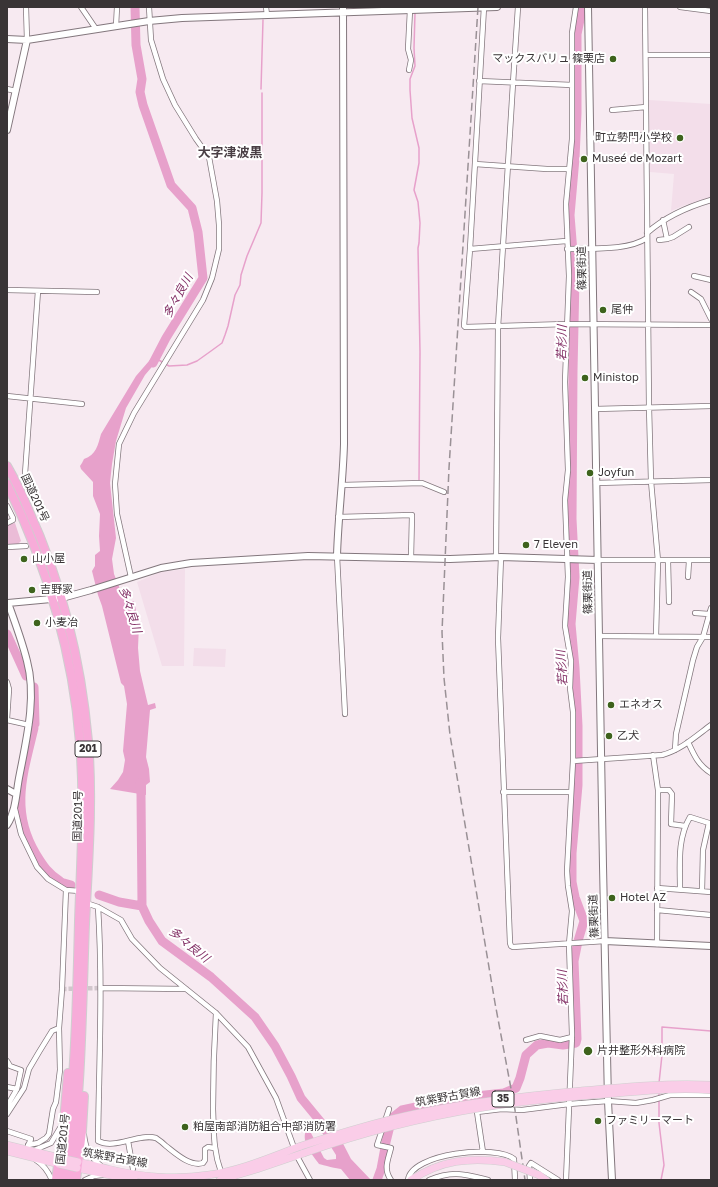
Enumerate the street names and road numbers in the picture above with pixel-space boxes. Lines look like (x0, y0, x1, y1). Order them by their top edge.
street label: 篠栗街道 (575, 246, 589, 290)
street label: 国道201号 (18, 472, 52, 524)
street label: 篠栗街道 (581, 570, 595, 614)
road number: 201 (75, 741, 101, 757)
street label: 国道201号 (71, 790, 85, 842)
street label: 篠栗街道 (587, 894, 601, 938)
street label: 筑紫野古賀線 (414, 1085, 482, 1109)
road number: 35 (492, 1091, 514, 1107)
street label: 国道201号 (54, 1113, 72, 1165)
street label: 筑紫野古賀線 (81, 1146, 149, 1170)

